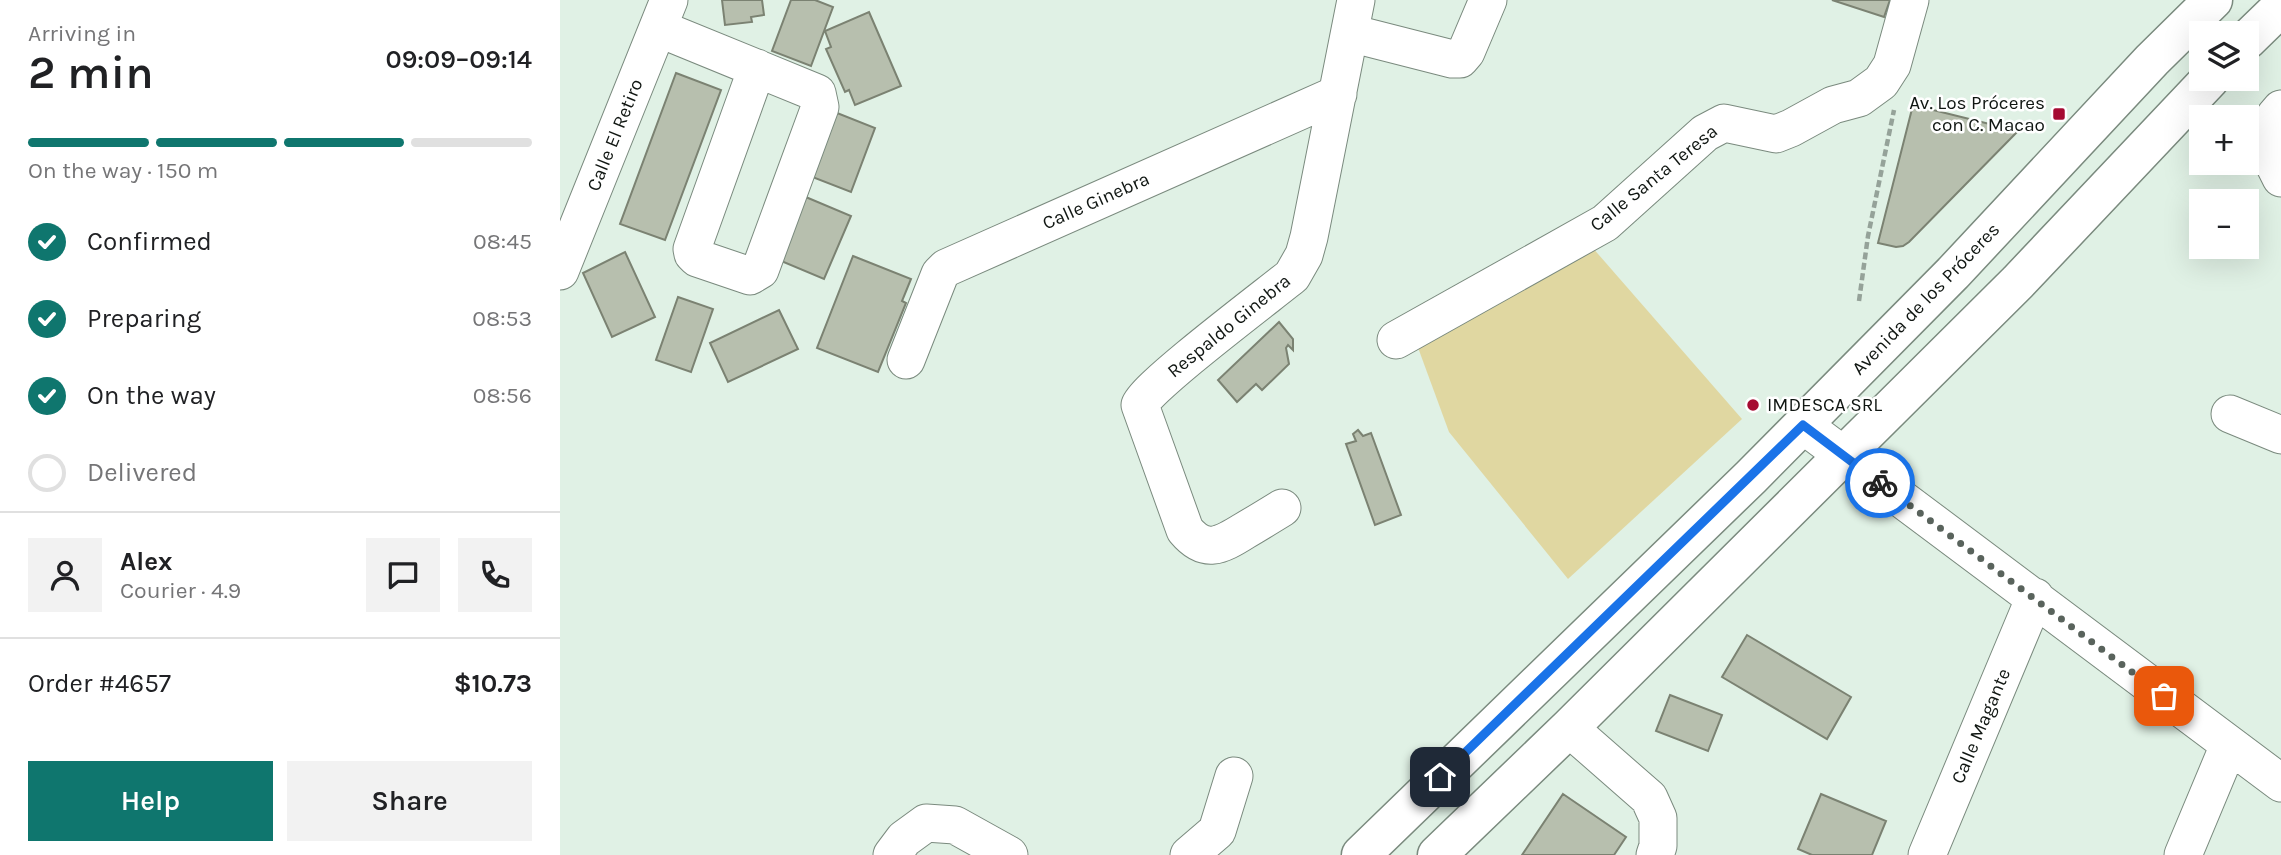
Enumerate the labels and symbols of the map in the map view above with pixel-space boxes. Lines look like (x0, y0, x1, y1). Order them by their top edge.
street label: Calle El Retiro (583, 76, 647, 194)
place label: Av. Los Próceres con C. Macao (1909, 92, 2045, 136)
marker: Av. Los Próceres con C. Macao (2051, 106, 2067, 122)
street label: Calle Santa Teresa (1586, 120, 1722, 236)
street label: Calle Ginebra (1039, 168, 1153, 234)
street label: Avenida de los Próceres (1848, 218, 2004, 380)
street label: Respaldo Ginebra (1163, 270, 1295, 382)
place label: IMDESCA SRL (1767, 394, 1882, 416)
marker: IMDESCA SRL (1745, 397, 1761, 413)
courier (1845, 448, 1915, 518)
street label: Calle Magante (1947, 665, 2015, 787)
pin (2134, 666, 2194, 726)
pin (1410, 747, 1470, 807)

